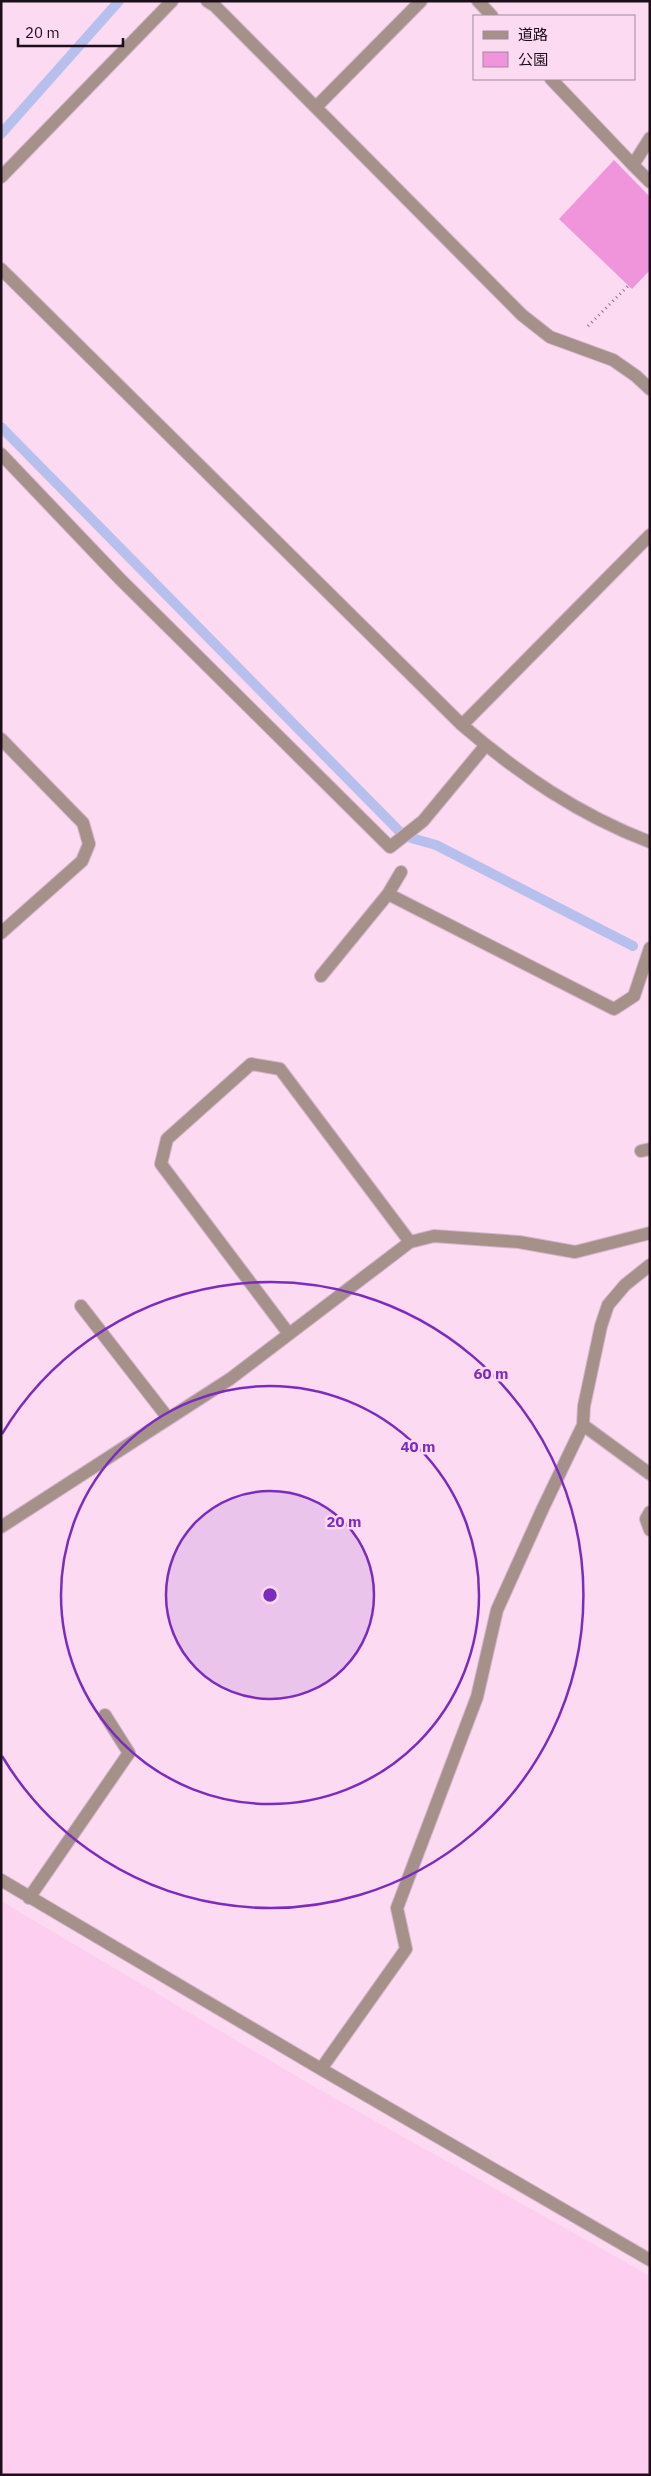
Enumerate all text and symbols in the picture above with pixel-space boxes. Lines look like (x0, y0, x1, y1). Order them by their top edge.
scale bar (18, 15, 122, 47)
legend (473, 15, 636, 80)
text: 20 m (25, 23, 60, 42)
text: 道路 (518, 25, 548, 44)
text: 公園 (518, 50, 548, 69)
text: 60 m (474, 1364, 508, 1383)
text: 40 m (401, 1437, 435, 1456)
text: 20 m (327, 1512, 361, 1531)
centre of rings (261, 1586, 279, 1604)

